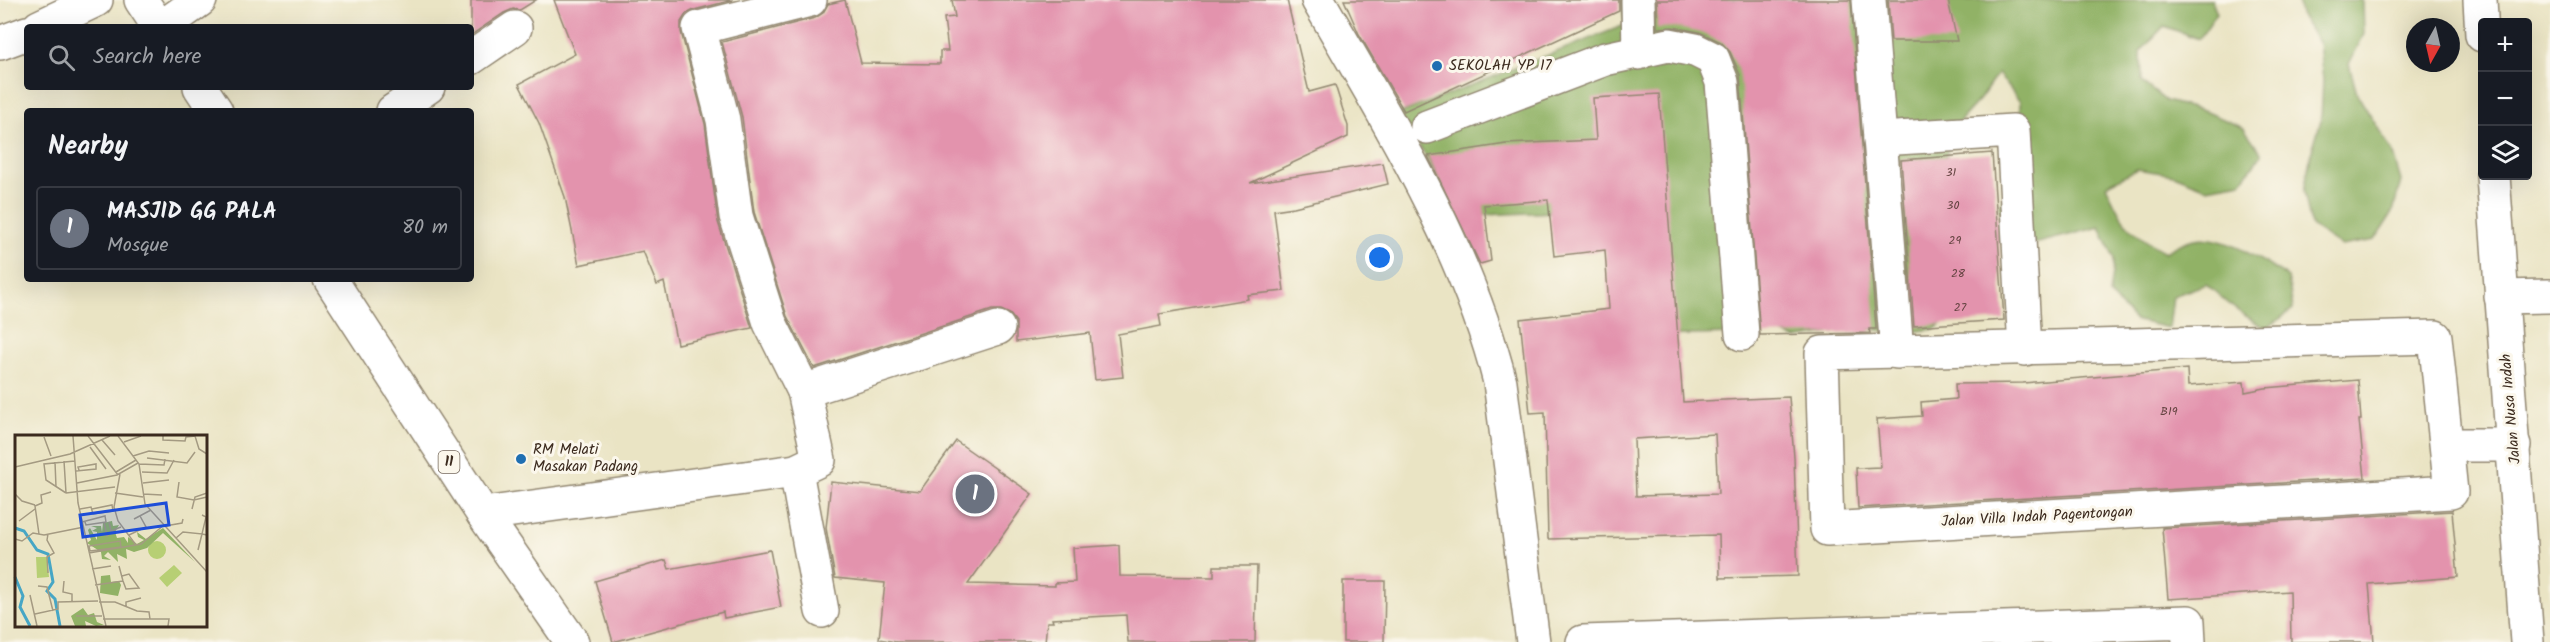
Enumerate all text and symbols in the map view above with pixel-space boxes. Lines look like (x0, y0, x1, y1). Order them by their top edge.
north arrow (2406, 18, 2460, 72)
map controls (2478, 18, 2532, 180)
button: + (2478, 18, 2532, 72)
search box (24, 24, 474, 90)
text: Search here (93, 40, 201, 75)
icon: search (45, 41, 78, 74)
place label: SEKOLAH YP 17 (1449, 54, 1553, 78)
marker: SEKOLAH YP 17 (1430, 59, 1444, 73)
button: − (2478, 72, 2532, 126)
text: Nearby (48, 126, 128, 168)
button: layers (2478, 126, 2532, 180)
house number: 31 (1946, 163, 1957, 182)
text: MASJID GG PALA (107, 195, 277, 230)
house number: 30 (1947, 196, 1959, 215)
text: 1 (66, 212, 73, 244)
text: 80 m (402, 212, 448, 244)
text: Mosque (107, 230, 168, 262)
house number: 29 (1949, 231, 1962, 250)
your location (1365, 243, 1394, 272)
house number: 28 (1951, 264, 1966, 283)
house number: 27 (1954, 298, 1967, 317)
street label: Jalan Nusa Indah (2494, 353, 2528, 465)
house number: B19 (2160, 402, 2178, 421)
inset map (15, 435, 207, 627)
place label: RM Melati Masakan Padang (533, 438, 638, 479)
road number: 11 (438, 451, 460, 473)
marker: RM Melati Masakan Padang (514, 452, 528, 466)
pin: 1 (956, 472, 994, 516)
street label: Jalan Villa Indah Pagentongan (1941, 500, 2133, 534)

